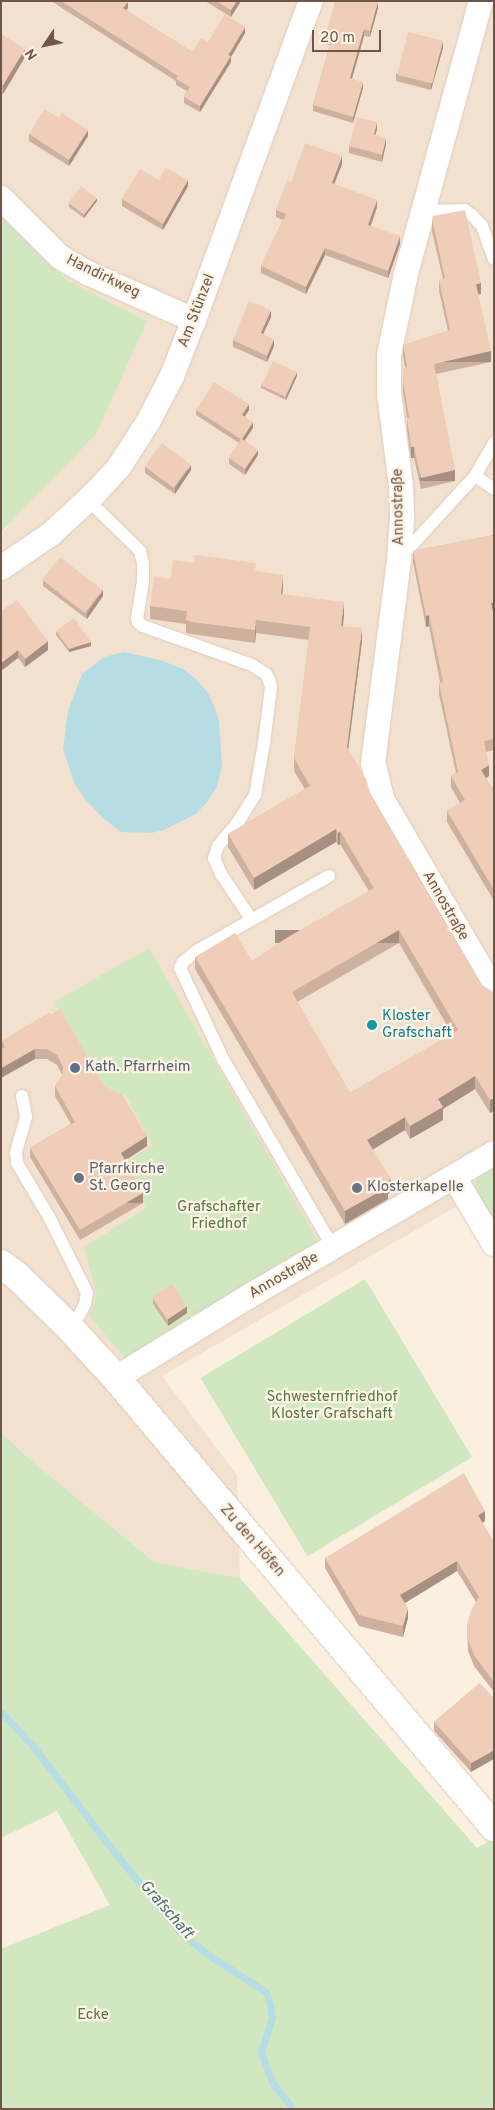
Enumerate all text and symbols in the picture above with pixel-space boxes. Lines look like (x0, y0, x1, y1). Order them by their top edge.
north arrow (20, 20, 70, 70)
scale bar (315, 20, 384, 52)
text: 20 m (320, 29, 355, 48)
text: N (22, 45, 42, 63)
street label: Handirkweg (63, 251, 143, 303)
street label: Am Stünzel (175, 272, 219, 350)
street label: Annostraße (389, 468, 409, 546)
street label: Annostraße (418, 868, 472, 944)
place label: Kloster Grafschaft (382, 1007, 452, 1042)
marker: Kloster Grafschaft (366, 1019, 378, 1031)
place label: Kath. Pfarrheim (85, 1059, 190, 1077)
marker: Kath. Pfarrheim (69, 1062, 81, 1074)
place label: Pfarrkirche St. Georg (89, 1160, 165, 1195)
marker: Pfarrkirche St. Georg (73, 1172, 85, 1184)
place label: Klosterkapelle (367, 1179, 464, 1197)
marker: Klosterkapelle (351, 1182, 363, 1194)
park label: Grafschafter Friedhof (177, 1198, 261, 1233)
street label: Annostraße (246, 1249, 322, 1303)
park label: Schwesternfriedhof Kloster Grafschaft (266, 1388, 398, 1423)
street label: Zu den Höfen (216, 1501, 288, 1581)
water label: Grafschaft (135, 1877, 197, 1943)
park label: Ecke (77, 2007, 109, 2025)

